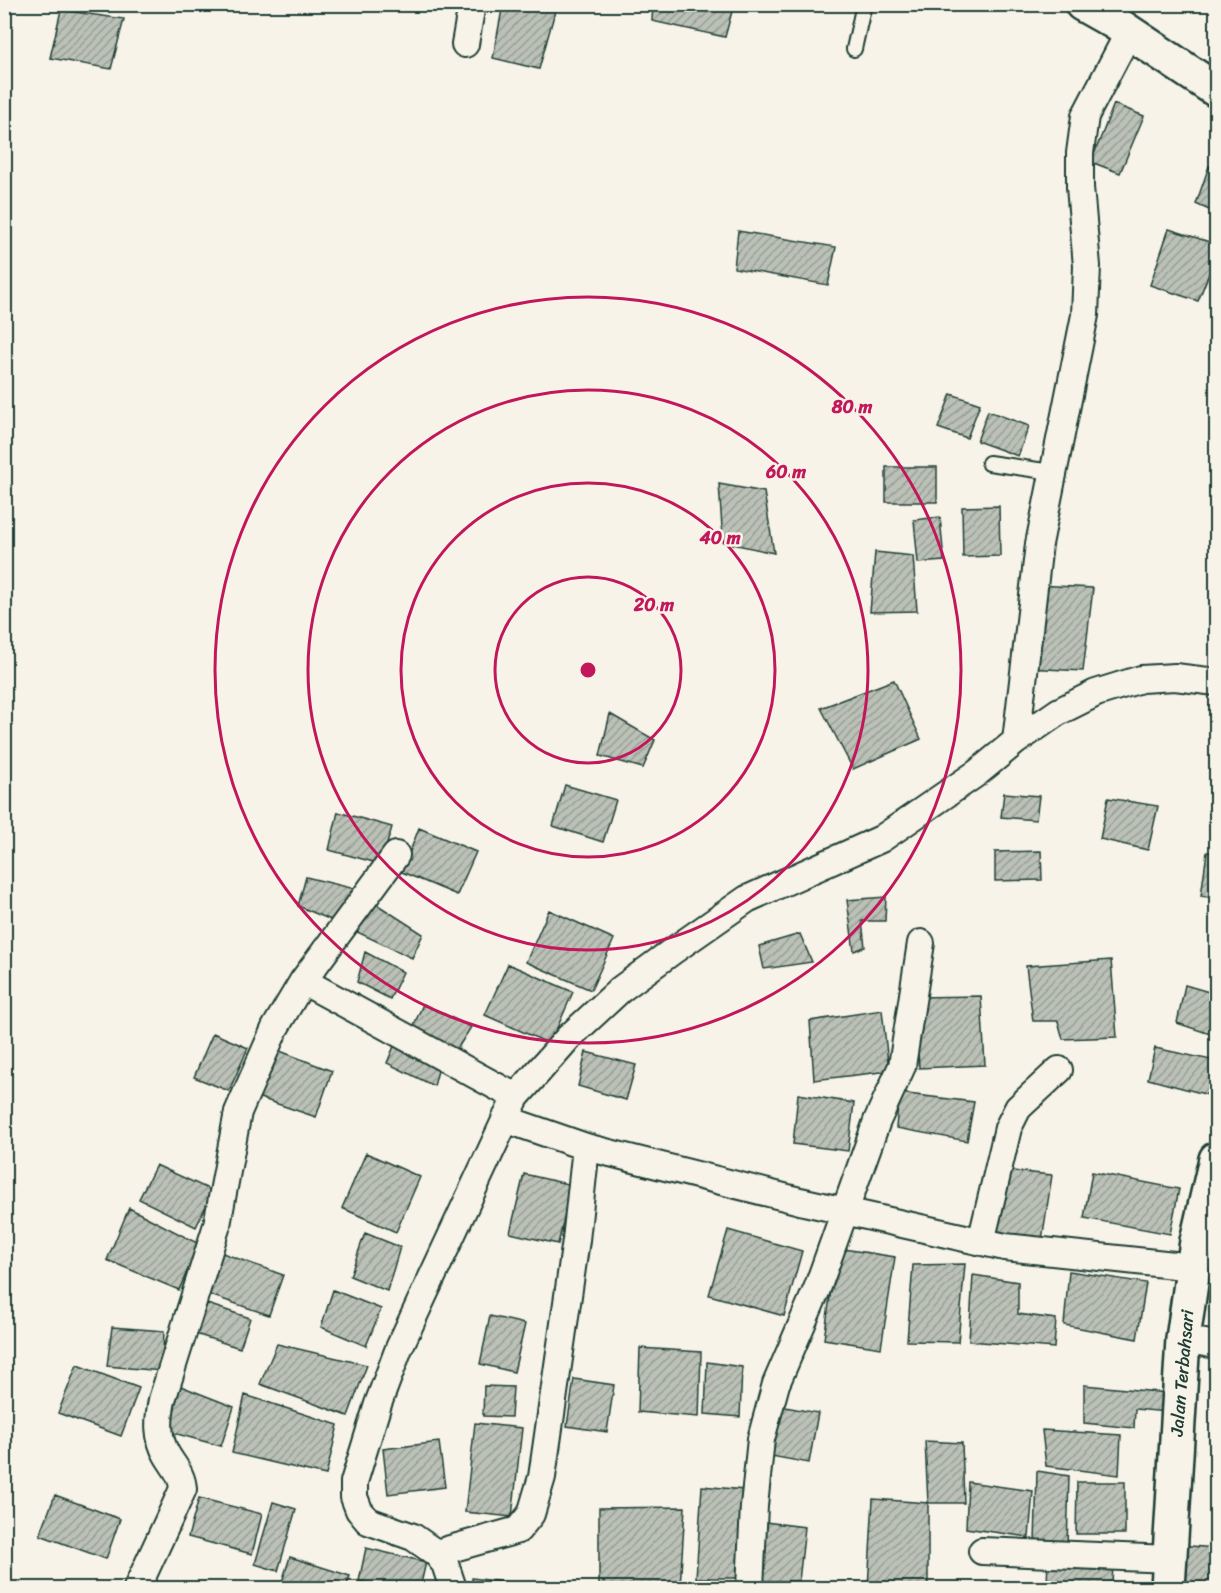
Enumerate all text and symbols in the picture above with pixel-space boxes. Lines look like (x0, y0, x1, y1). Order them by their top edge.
text: 80 m (831, 391, 873, 423)
text: 60 m (765, 456, 806, 488)
text: 40 m (698, 522, 741, 554)
text: 20 m (633, 589, 674, 621)
centre of rings (578, 660, 598, 680)
street label: Jalan Terbahsari (1160, 1307, 1204, 1439)

